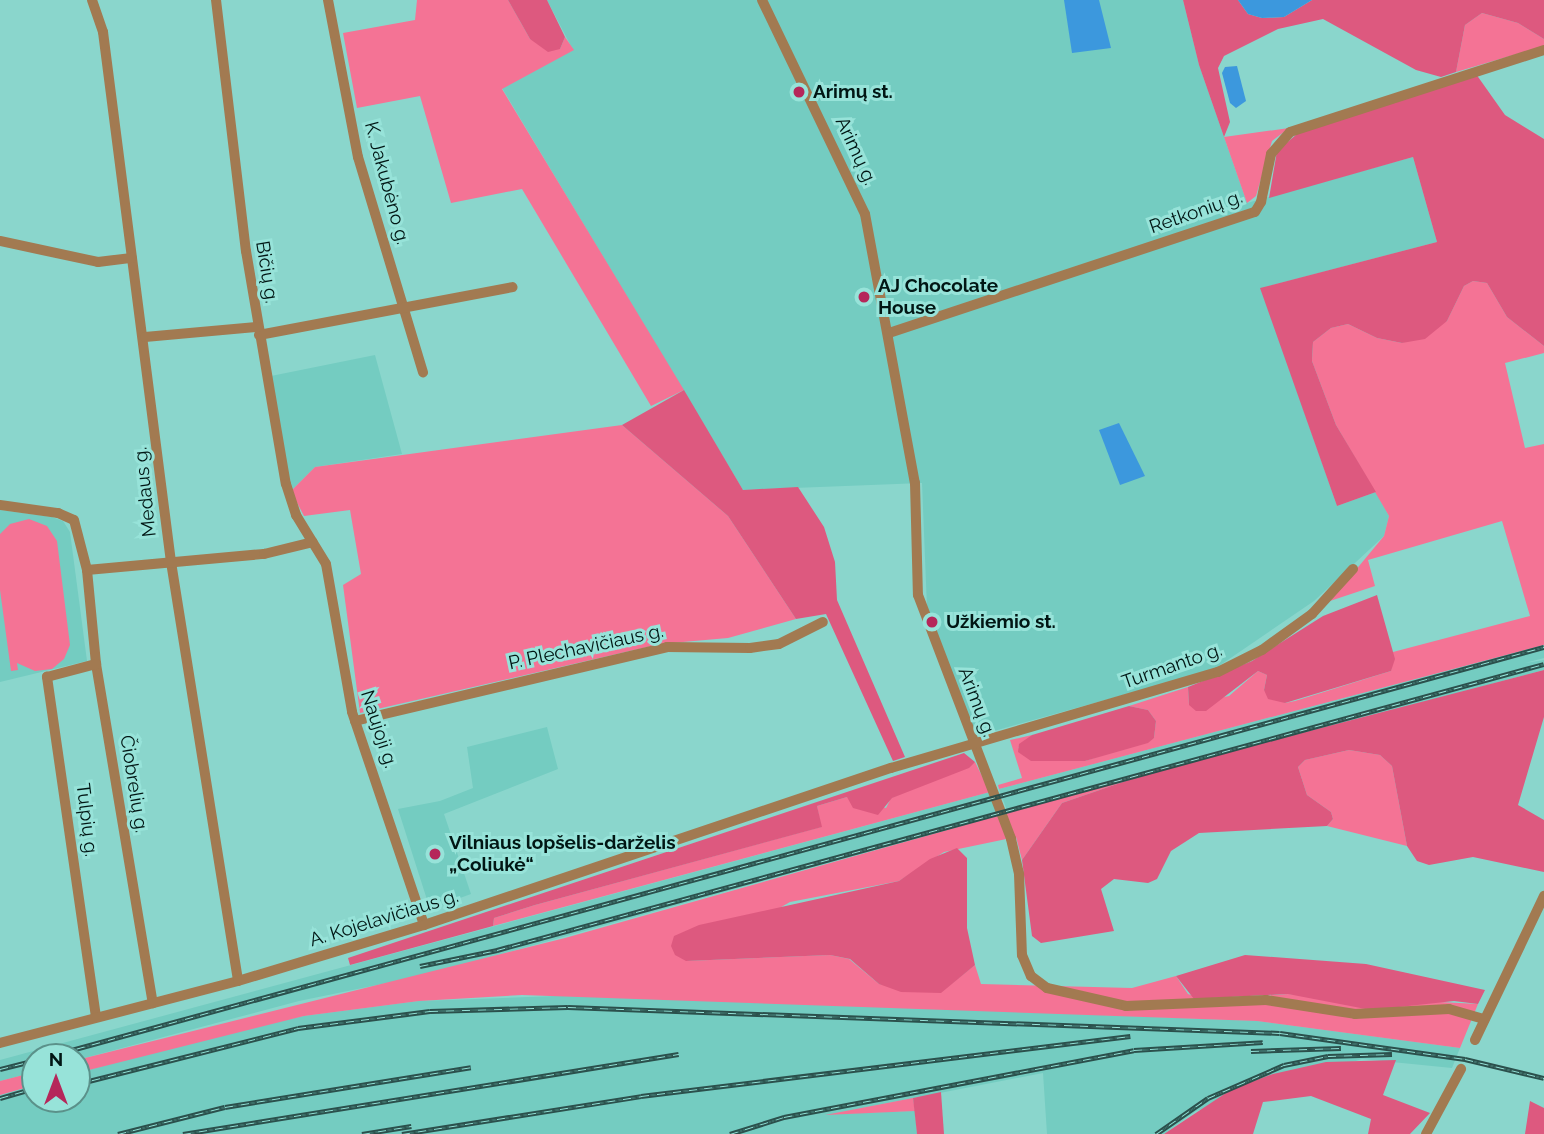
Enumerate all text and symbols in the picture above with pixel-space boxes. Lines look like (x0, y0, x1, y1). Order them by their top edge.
place label: Arimų st. (813, 81, 893, 103)
marker: Arimų st. (791, 84, 807, 100)
street label: Arimų g. (830, 113, 882, 189)
street label: K. Jakubėno g. (360, 119, 414, 247)
street label: Retkonių g. (1146, 185, 1246, 239)
street label: Bičių g. (251, 239, 283, 305)
place label: AJ Chocolate House (878, 275, 998, 319)
marker: AJ Chocolate House (856, 289, 872, 305)
street label: Medaus g. (129, 446, 161, 538)
place label: Užkiemio st. (946, 611, 1056, 633)
marker: Užkiemio st. (924, 614, 940, 630)
street label: P. Plechavičiaus g. (506, 619, 666, 675)
street label: Turmanto g. (1119, 638, 1225, 694)
street label: Arimų g. (953, 664, 1001, 740)
street label: Naujoji g. (356, 687, 402, 771)
street label: Čiobrelių g. (115, 734, 153, 834)
street label: Tulpių g. (71, 782, 103, 858)
place label: Vilniaus lopšelis-darželis „Coliukė“ (449, 832, 676, 876)
marker: Vilniaus lopšelis-darželis „Coliukė“ (427, 846, 443, 862)
street label: A. Kojelavičiaus g. (307, 884, 461, 952)
north arrow (21, 1043, 91, 1113)
text: N (49, 1048, 63, 1070)

